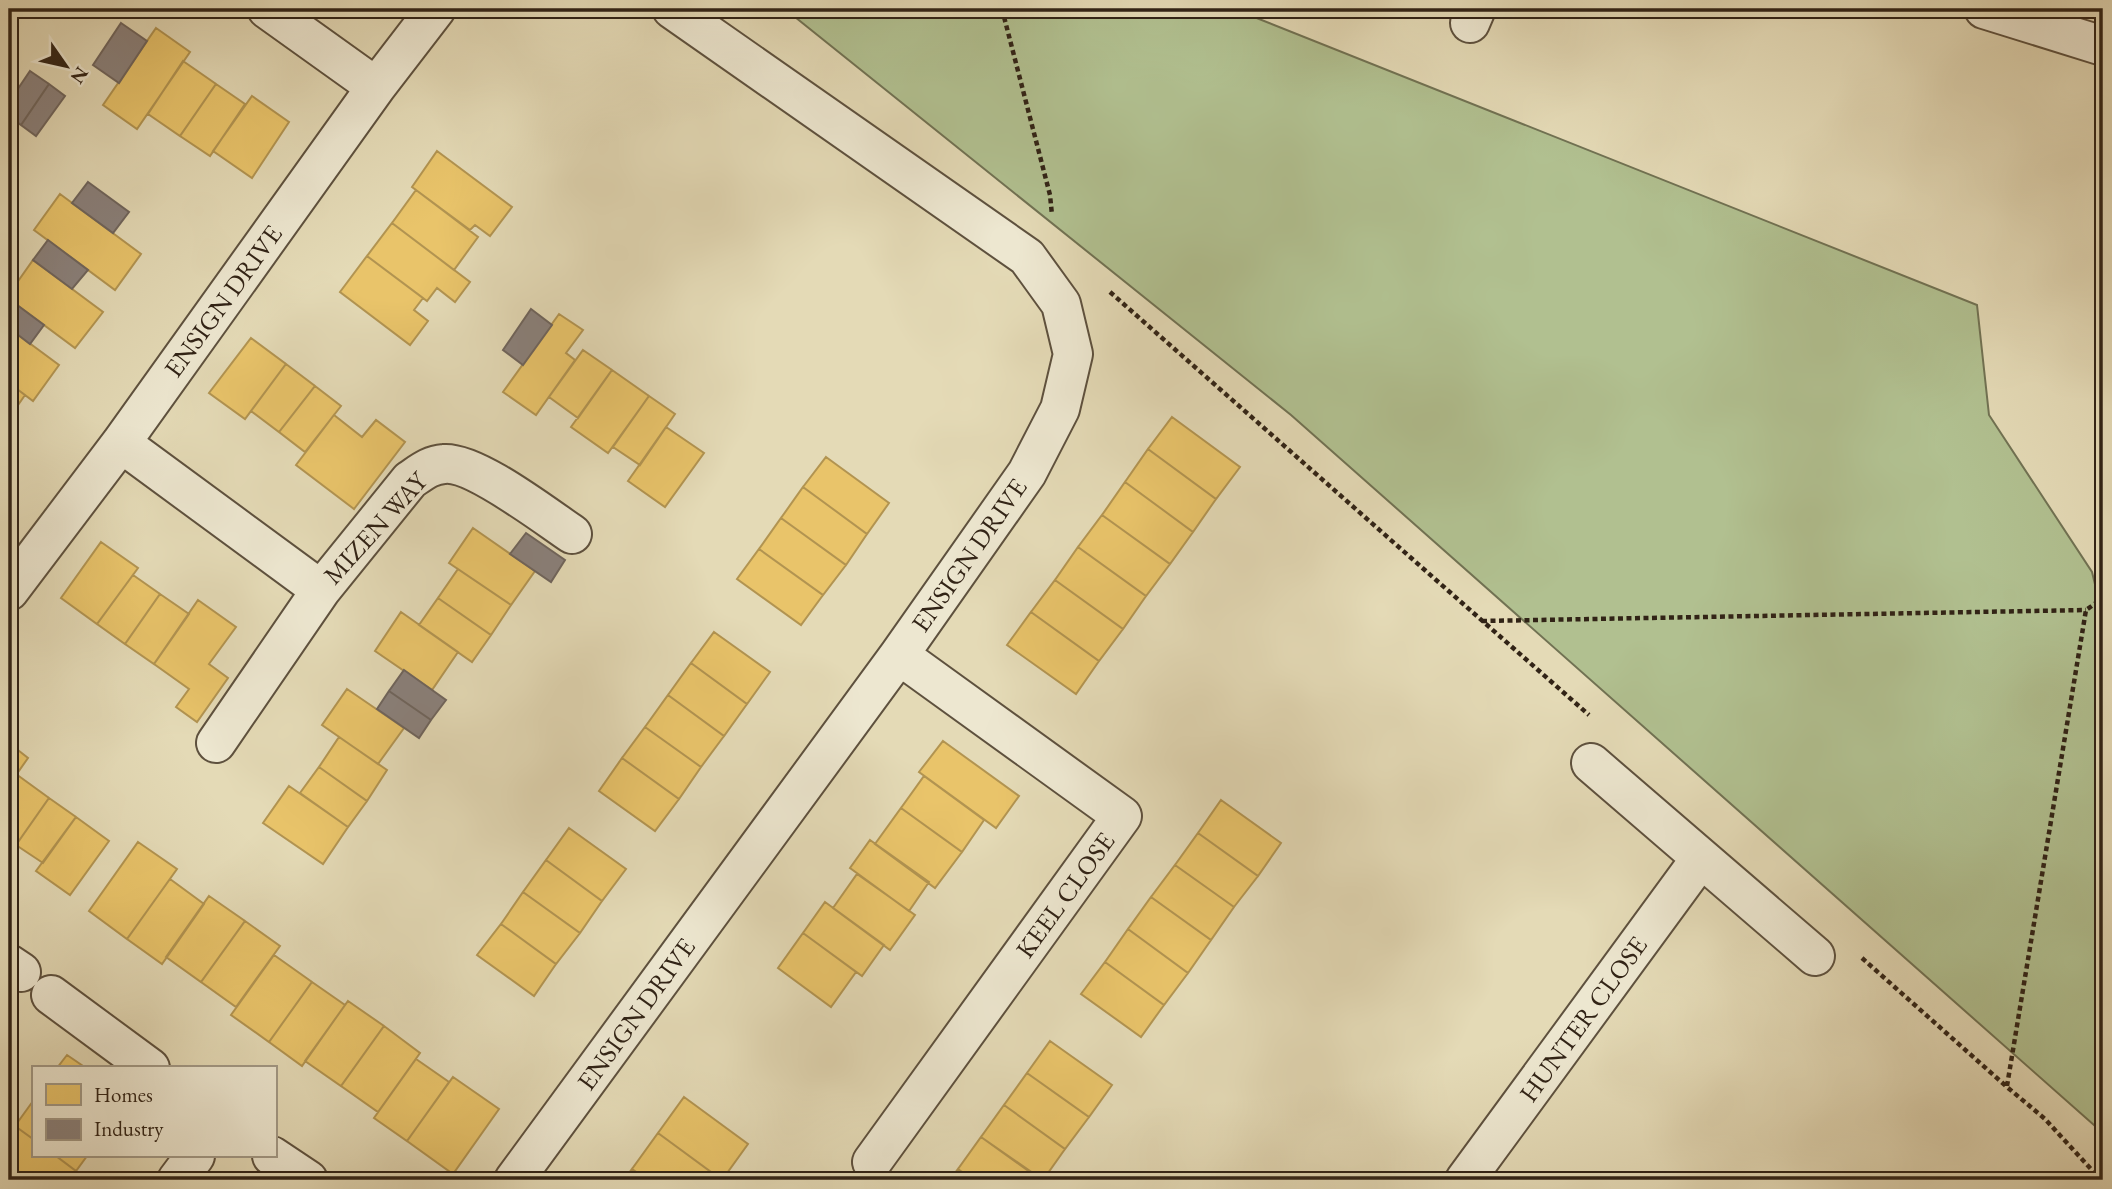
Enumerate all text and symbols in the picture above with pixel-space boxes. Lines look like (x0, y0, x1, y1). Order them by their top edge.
north arrow (32, 32, 102, 102)
text: N (65, 62, 94, 89)
street label: ENSIGN DRIVE (156, 218, 290, 384)
street label: MIZEN WAY (316, 463, 436, 591)
street label: ENSIGN DRIVE (903, 471, 1035, 639)
street label: KEEL CLOSE (1008, 825, 1122, 965)
street label: HUNTER CLOSE (1511, 929, 1655, 1109)
street label: ENSIGN DRIVE (569, 931, 703, 1097)
legend (32, 1066, 276, 1158)
text: Homes (94, 1081, 153, 1108)
text: Industry (94, 1115, 164, 1142)

